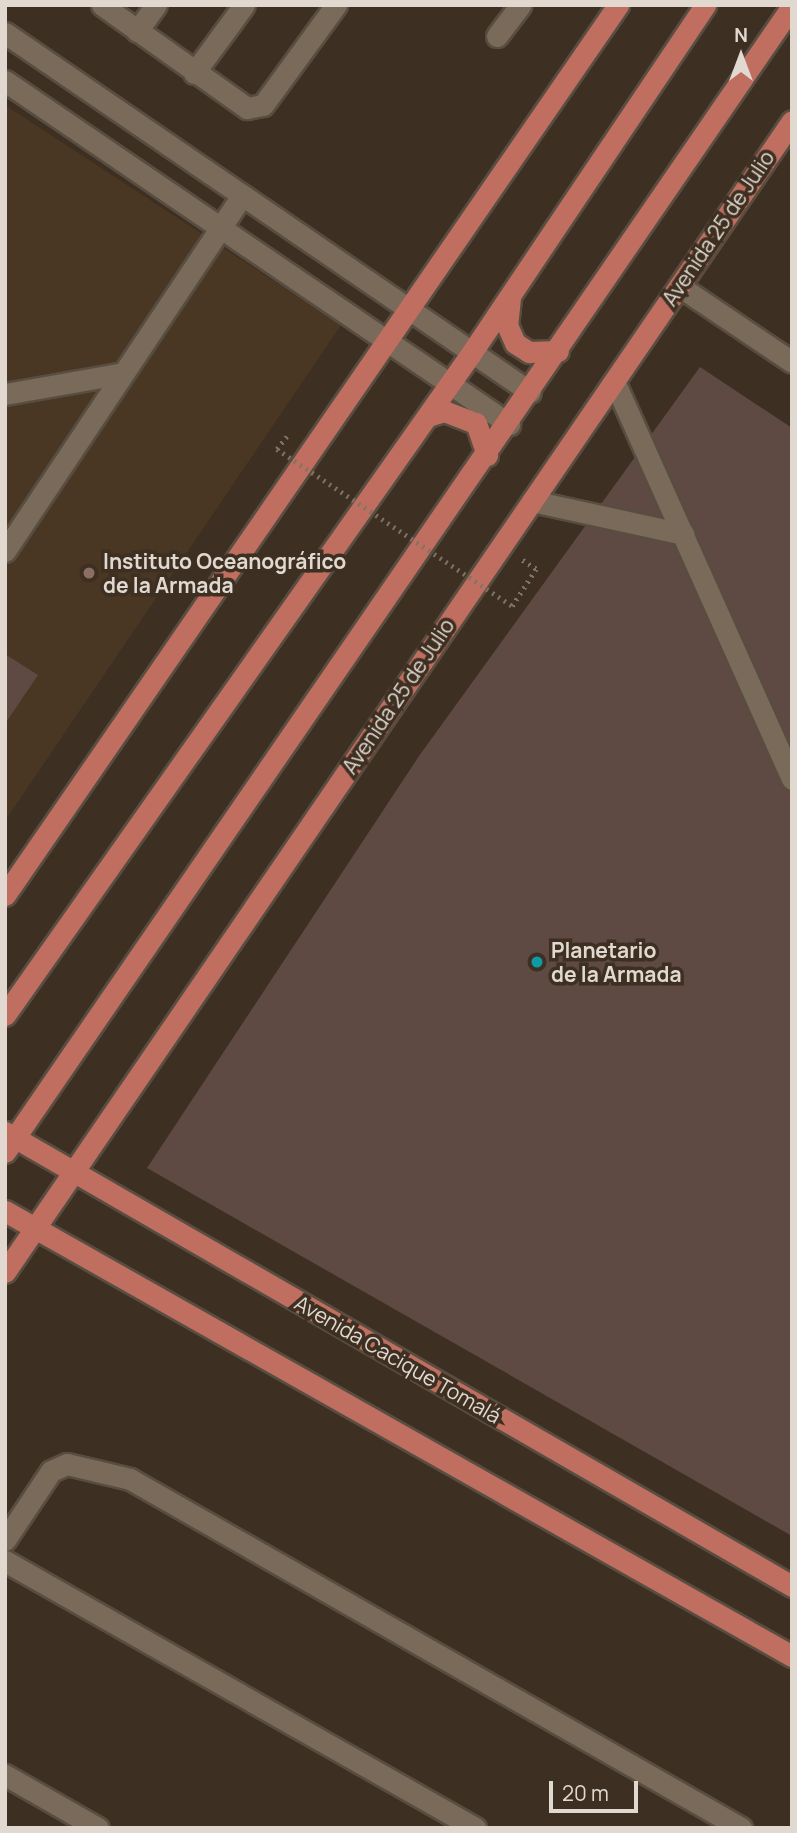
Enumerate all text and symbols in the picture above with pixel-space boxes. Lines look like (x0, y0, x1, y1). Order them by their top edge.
north arrow (706, 21, 776, 91)
text: N (734, 22, 748, 48)
street label: Avenida 25 de Julio (657, 146, 779, 310)
place label: Instituto Oceanográfico de la Armada (103, 548, 346, 598)
marker: Instituto Oceanográfico de la Armada (81, 565, 97, 581)
street label: Avenida 25 de Julio (337, 614, 459, 778)
place label: Planetario de la Armada (551, 937, 681, 987)
marker: Planetario de la Armada (529, 954, 545, 970)
street label: Avenida Cacique Tomalá (290, 1290, 506, 1428)
scale bar (552, 1766, 641, 1810)
text: 20 m (562, 1779, 609, 1807)

